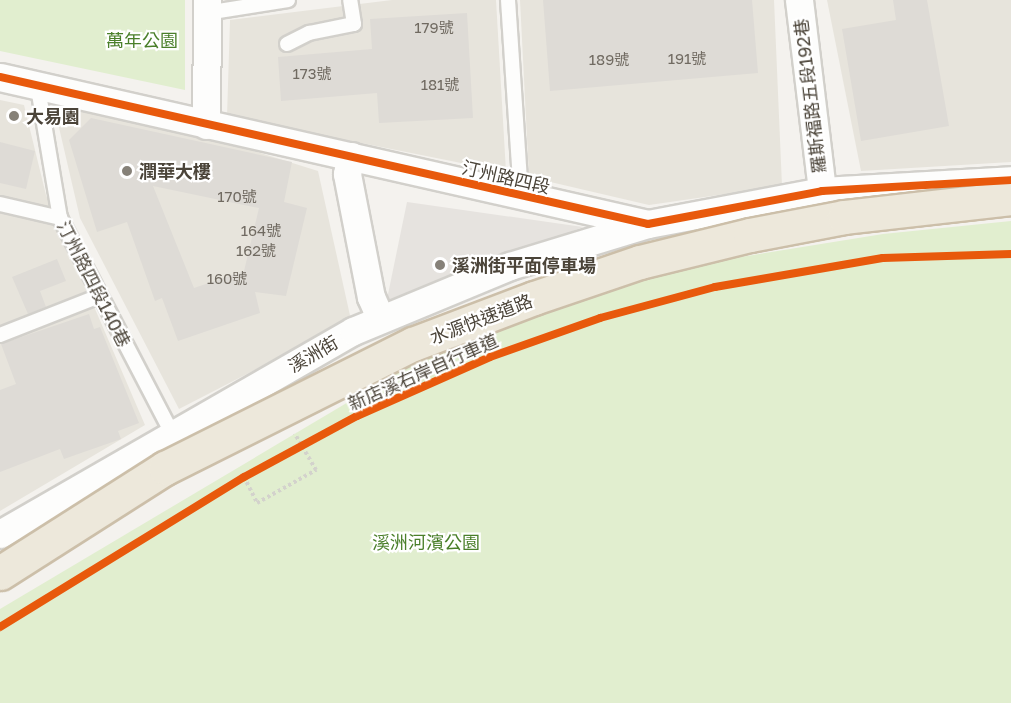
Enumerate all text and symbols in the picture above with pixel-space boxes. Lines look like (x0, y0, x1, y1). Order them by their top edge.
street label: 羅斯福路五段192巷 (790, 17, 830, 175)
house number: 179號 (414, 19, 454, 37)
park label: 萬年公園 (106, 29, 178, 51)
house number: 191號 (668, 50, 706, 68)
house number: 189號 (589, 51, 629, 69)
house number: 173號 (293, 65, 331, 83)
house number: 181號 (421, 76, 459, 94)
place label: 大易園 (26, 105, 80, 127)
marker: 大易園 (7, 109, 21, 123)
street label: 汀州路四段 (460, 156, 552, 198)
place label: 潤華大樓 (139, 160, 211, 182)
marker: 潤華大樓 (120, 164, 134, 178)
house number: 170號 (217, 188, 257, 206)
street label: 汀州路四段140巷 (53, 217, 135, 351)
house number: 164號 (241, 222, 281, 240)
house number: 162號 (236, 242, 276, 260)
place label: 溪洲街平面停車場 (452, 254, 596, 276)
marker: 溪洲街平面停車場 (433, 258, 447, 272)
house number: 160號 (207, 270, 247, 288)
street label: 水源快速道路 (427, 290, 535, 348)
street label: 新店溪右岸自行車道 (345, 329, 501, 415)
street label: 溪洲街 (284, 331, 342, 377)
park label: 溪洲河濱公園 (372, 531, 480, 553)

